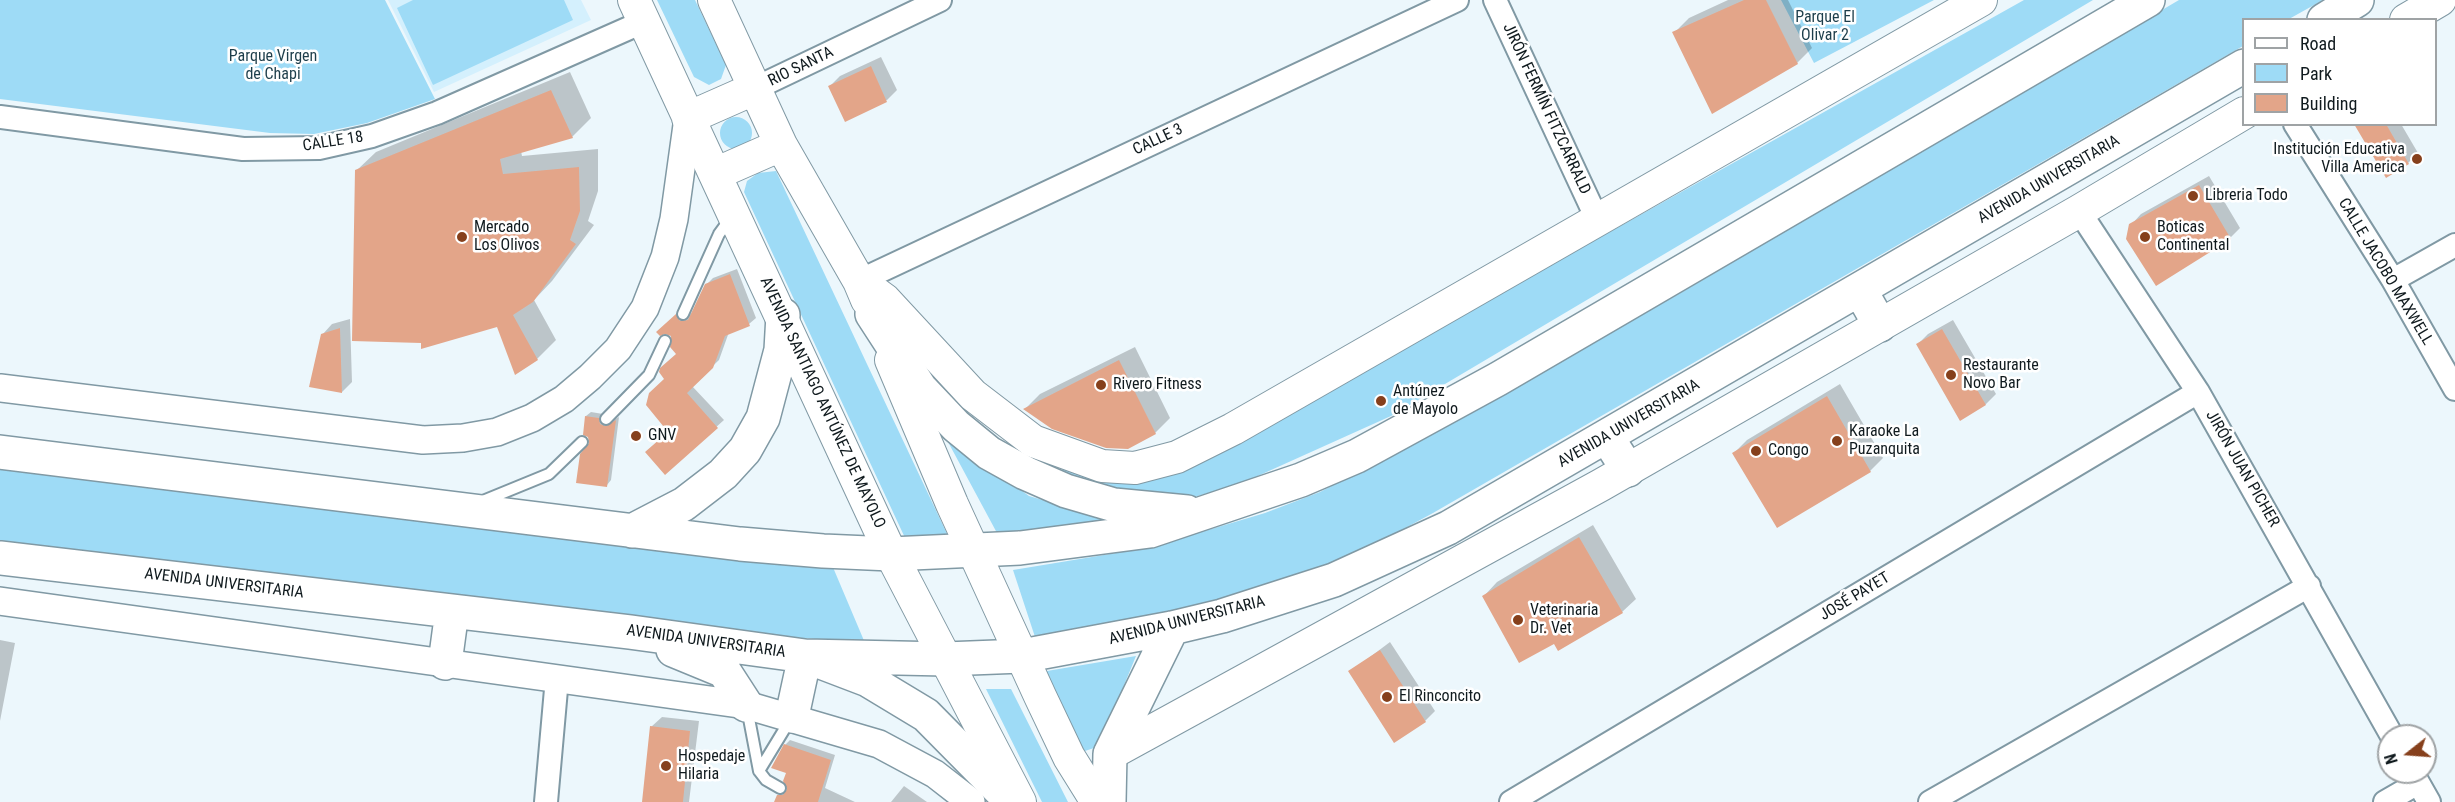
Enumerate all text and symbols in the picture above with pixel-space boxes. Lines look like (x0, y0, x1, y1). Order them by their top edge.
park label: Parque El Olivar 2 (1795, 8, 1855, 46)
legend (2242, 18, 2437, 126)
street label: JIRÓN FERMÍN FITZCARRALD (1498, 20, 1594, 198)
text: Road (2300, 33, 2336, 54)
street label: RIO SANTA (765, 43, 837, 91)
park label: Parque Virgen de Chapi (229, 47, 317, 85)
text: Park (2300, 63, 2332, 84)
text: Building (2300, 93, 2357, 114)
street label: CALLE 3 (1130, 120, 1186, 160)
street label: CALLE 18 (301, 128, 365, 156)
street label: AVENIDA UNIVERSITARIA (1975, 132, 2123, 228)
place label: Institución Educativa Villa America (2273, 140, 2405, 178)
marker: Institución Educativa Villa America (2410, 152, 2424, 166)
place label: Libreria Todo (2205, 186, 2288, 206)
marker: Libreria Todo (2186, 189, 2200, 203)
street label: CALLE JACOBO MAXWELL (2333, 195, 2437, 349)
place label: Mercado Los Olivos (474, 218, 540, 256)
place label: Boticas Continental (2157, 218, 2229, 256)
marker: Mercado Los Olivos (455, 230, 469, 244)
marker: Boticas Continental (2138, 230, 2152, 244)
street label: AVENIDA SANTIAGO ANTÚNEZ DE MAYOLO (755, 274, 889, 532)
place label: Restaurante Novo Bar (1963, 356, 2039, 394)
marker: Restaurante Novo Bar (1944, 368, 1958, 382)
place label: Rivero Fitness (1113, 375, 1202, 395)
street label: AVENIDA UNIVERSITARIA (1555, 376, 1703, 472)
marker: Rivero Fitness (1094, 378, 1108, 392)
place label: Antúnez de Mayolo (1393, 382, 1458, 420)
marker: Antúnez de Mayolo (1374, 394, 1388, 408)
street label: JIRÓN JUAN PICHER (2201, 407, 2283, 531)
place label: Karaoke La Puzanquita (1849, 422, 1920, 460)
place label: GNV (648, 426, 676, 446)
marker: GNV (629, 429, 643, 443)
marker: Karaoke La Puzanquita (1830, 434, 1844, 448)
place label: Congo (1768, 441, 1809, 461)
marker: Congo (1749, 444, 1763, 458)
street label: AVENIDA UNIVERSITARIA (143, 565, 305, 603)
street label: JOSÉ PAYET (1816, 569, 1894, 625)
street label: AVENIDA UNIVERSITARIA (1107, 592, 1267, 650)
place label: Veterinaria Dr. Vet (1530, 601, 1599, 639)
marker: Veterinaria Dr. Vet (1511, 613, 1525, 627)
street label: AVENIDA UNIVERSITARIA (625, 621, 787, 663)
place label: El Rinconcito (1399, 687, 1481, 707)
marker: El Rinconcito (1380, 690, 1394, 704)
north arrow (2377, 724, 2437, 784)
place label: Hospedaje Hilaria (678, 747, 745, 785)
text: N (2381, 751, 2402, 766)
marker: Hospedaje Hilaria (659, 759, 673, 773)

